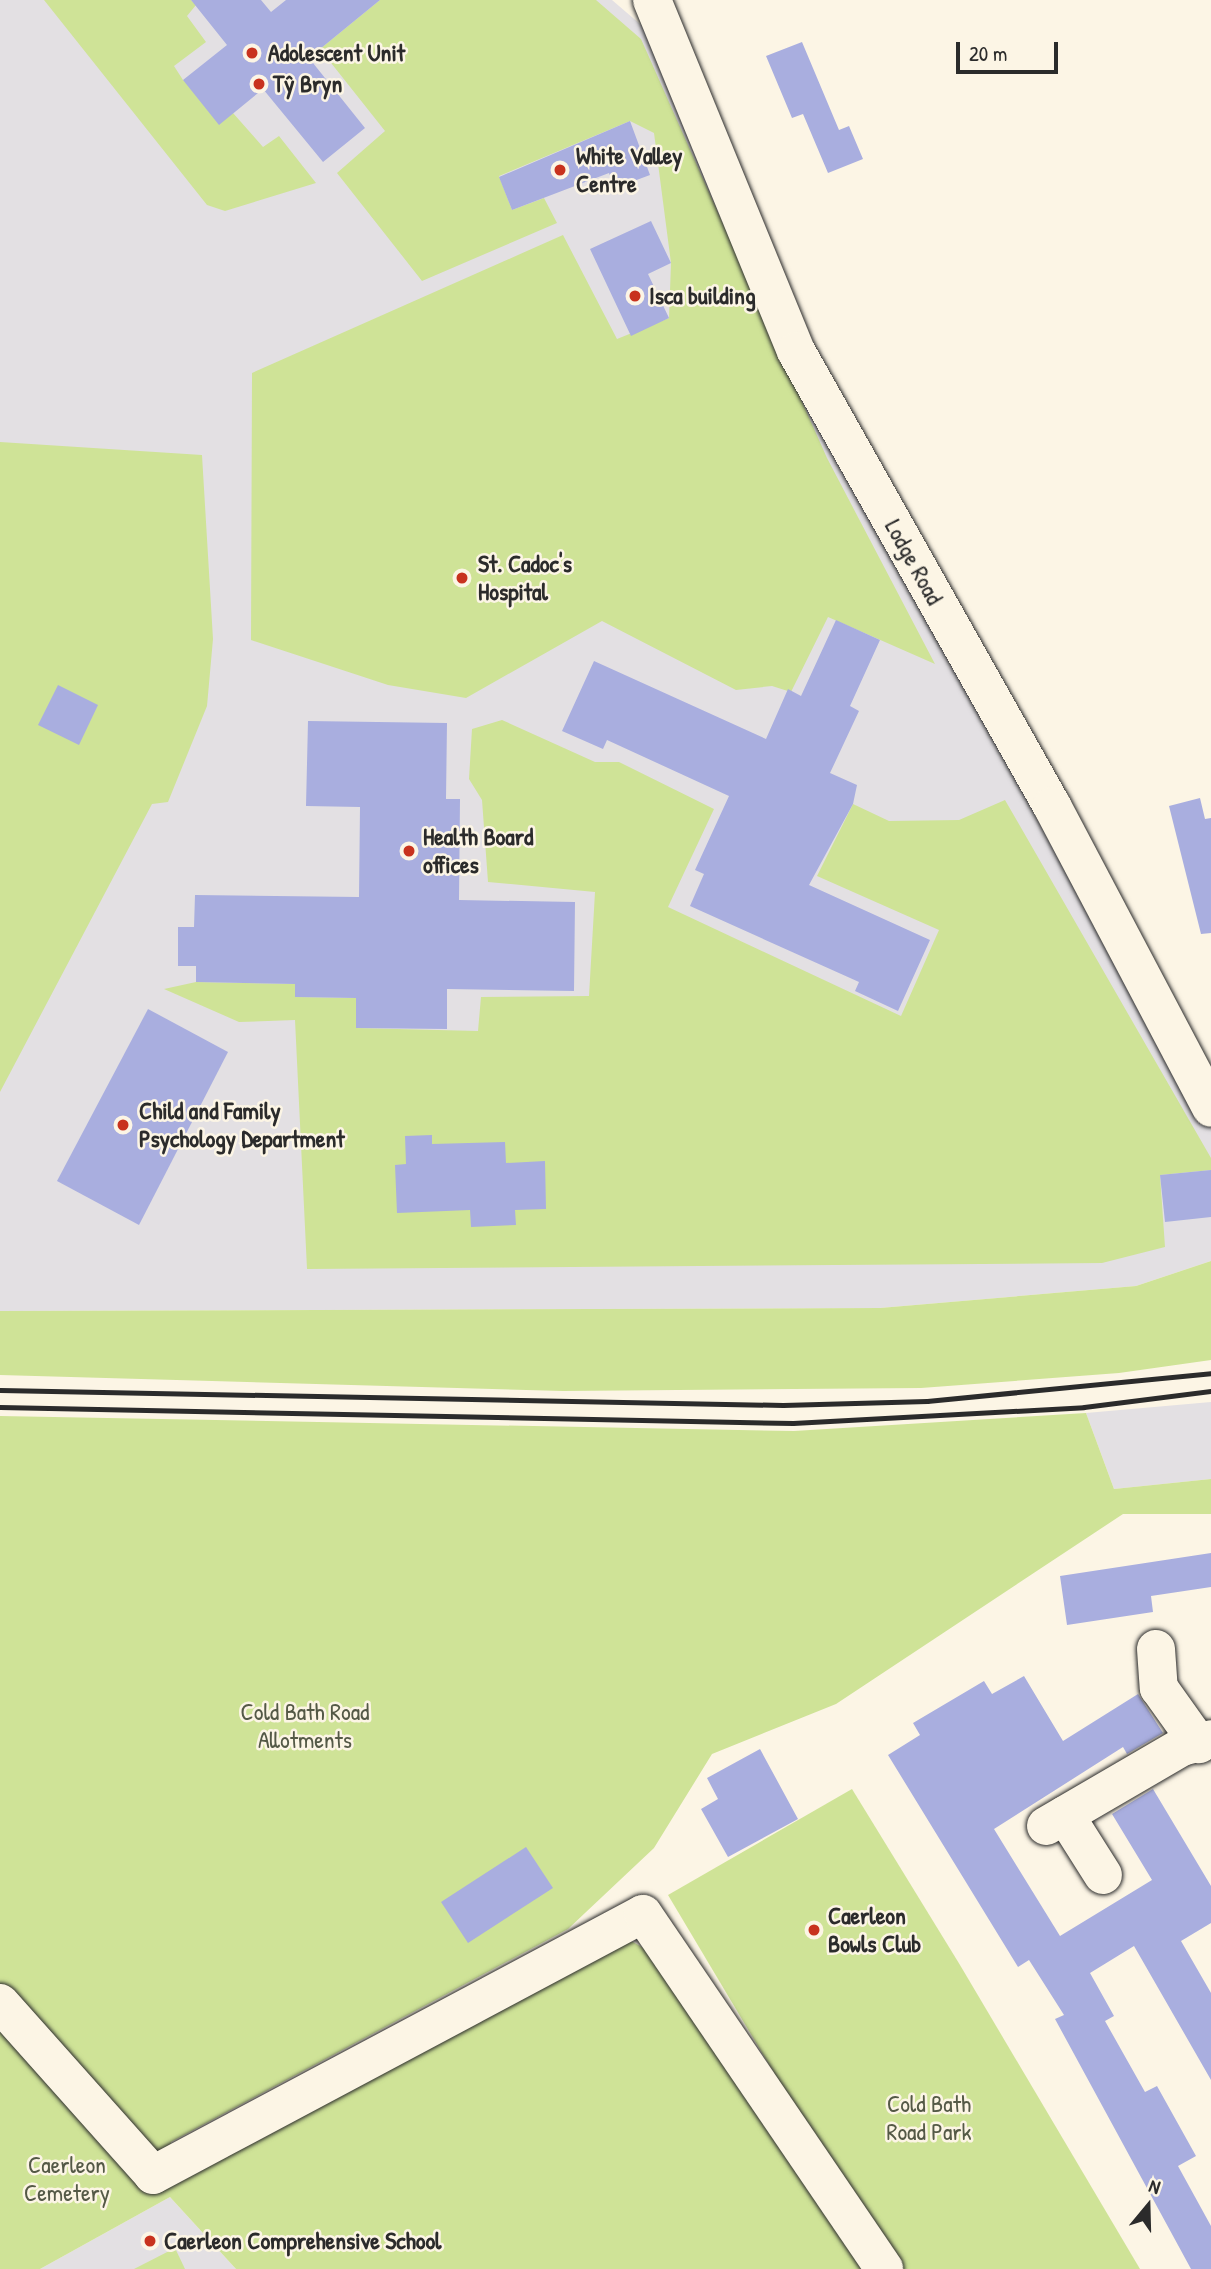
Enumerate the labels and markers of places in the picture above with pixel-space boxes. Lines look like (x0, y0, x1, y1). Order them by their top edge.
place label: Adolescent Unit (268, 39, 405, 67)
marker: Adolescent Unit (242, 43, 262, 63)
place label: Tŷ Bryn (273, 70, 342, 98)
marker: Tŷ Bryn (251, 76, 267, 92)
place label: White Valley Centre (576, 142, 683, 198)
marker: White Valley Centre (550, 160, 570, 180)
place label: Isca building (649, 282, 756, 310)
marker: Isca building (627, 288, 643, 304)
place label: St. Cadoc's Hospital (478, 550, 572, 606)
marker: St. Cadoc's Hospital (452, 568, 472, 588)
place label: Health Board offices (423, 823, 533, 879)
marker: Health Board offices (401, 843, 417, 859)
place label: Child and Family Psychology Department (139, 1097, 345, 1153)
marker: Child and Family Psychology Department (113, 1115, 133, 1135)
place label: Caerleon Bowls Club (828, 1902, 921, 1958)
marker: Caerleon Bowls Club (806, 1922, 822, 1938)
place label: Caerleon Comprehensive School (164, 2227, 441, 2255)
marker: Caerleon Comprehensive School (142, 2233, 158, 2249)

